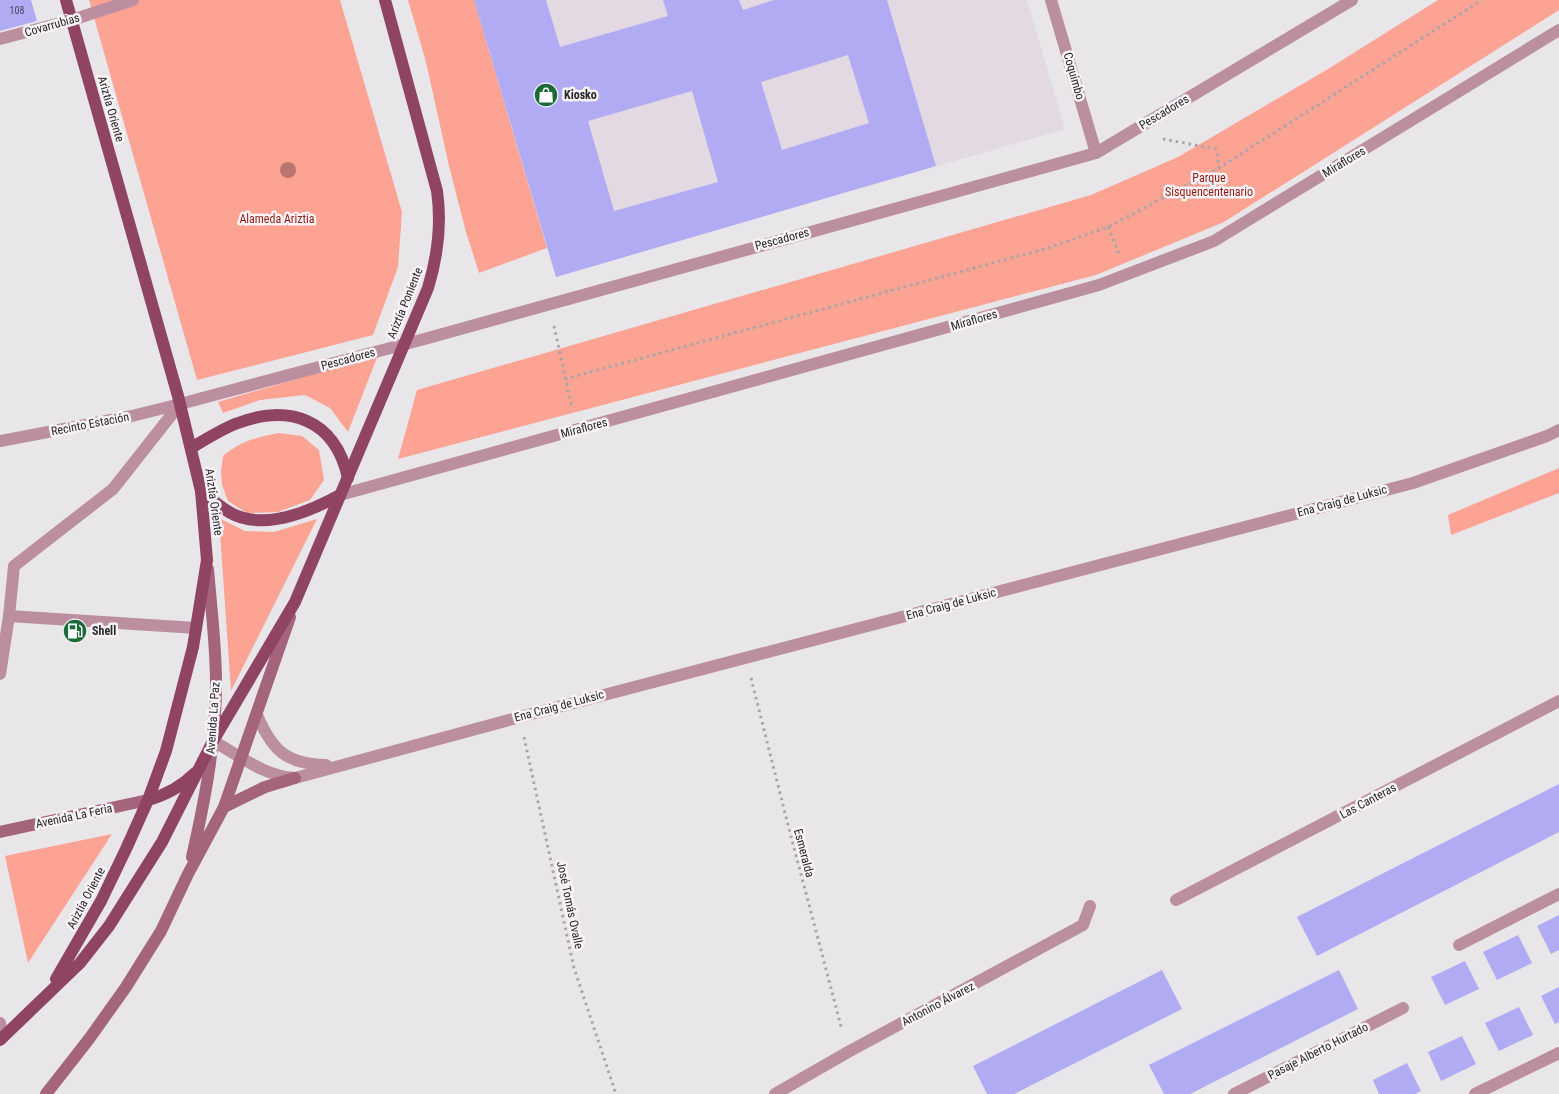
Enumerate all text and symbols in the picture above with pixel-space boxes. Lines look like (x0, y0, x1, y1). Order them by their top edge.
house number: 108 (10, 5, 24, 16)
street label: Covarrubias (23, 10, 81, 40)
street label: Coquimbo (1061, 51, 1087, 101)
street label: Ariztía Oriente (95, 75, 127, 144)
shop icon: Kiosko (533, 82, 559, 108)
place label: Kiosko (564, 88, 597, 102)
street label: Pescadores (1137, 92, 1191, 132)
street label: Miraflores (1320, 144, 1368, 180)
park label: Parque Sisquencentenario (1165, 171, 1253, 199)
park label: Alameda Ariztia (239, 212, 315, 226)
street label: Pescadores (753, 225, 811, 253)
street label: Ariztía Poniente (384, 265, 426, 341)
street label: Miraflores (949, 307, 999, 333)
street label: Pescadores (319, 345, 377, 373)
street label: Recinto Estación (50, 410, 130, 438)
street label: Miraflores (559, 415, 609, 441)
street label: Ariztía Oriente (202, 467, 226, 537)
street label: Ena Craig de Luksic (1296, 482, 1389, 520)
street label: Ena Craig de Luksic (905, 585, 998, 623)
fuel station icon: Shell (62, 618, 88, 644)
place label: Shell (92, 624, 116, 638)
street label: Avenida La Paz (204, 682, 222, 754)
street label: Ena Craig de Luksic (513, 687, 606, 725)
street label: Las Canteras (1337, 780, 1399, 822)
street label: Avenida La Feria (34, 801, 114, 831)
street label: Esmeralda (791, 827, 817, 879)
street label: José Tomás Ovalle (554, 860, 586, 950)
street label: Ariztía Oriente (64, 864, 108, 931)
street label: Antonino Álvarez (899, 978, 977, 1029)
street label: Pasaje Alberto Hurtado (1266, 1020, 1370, 1082)

